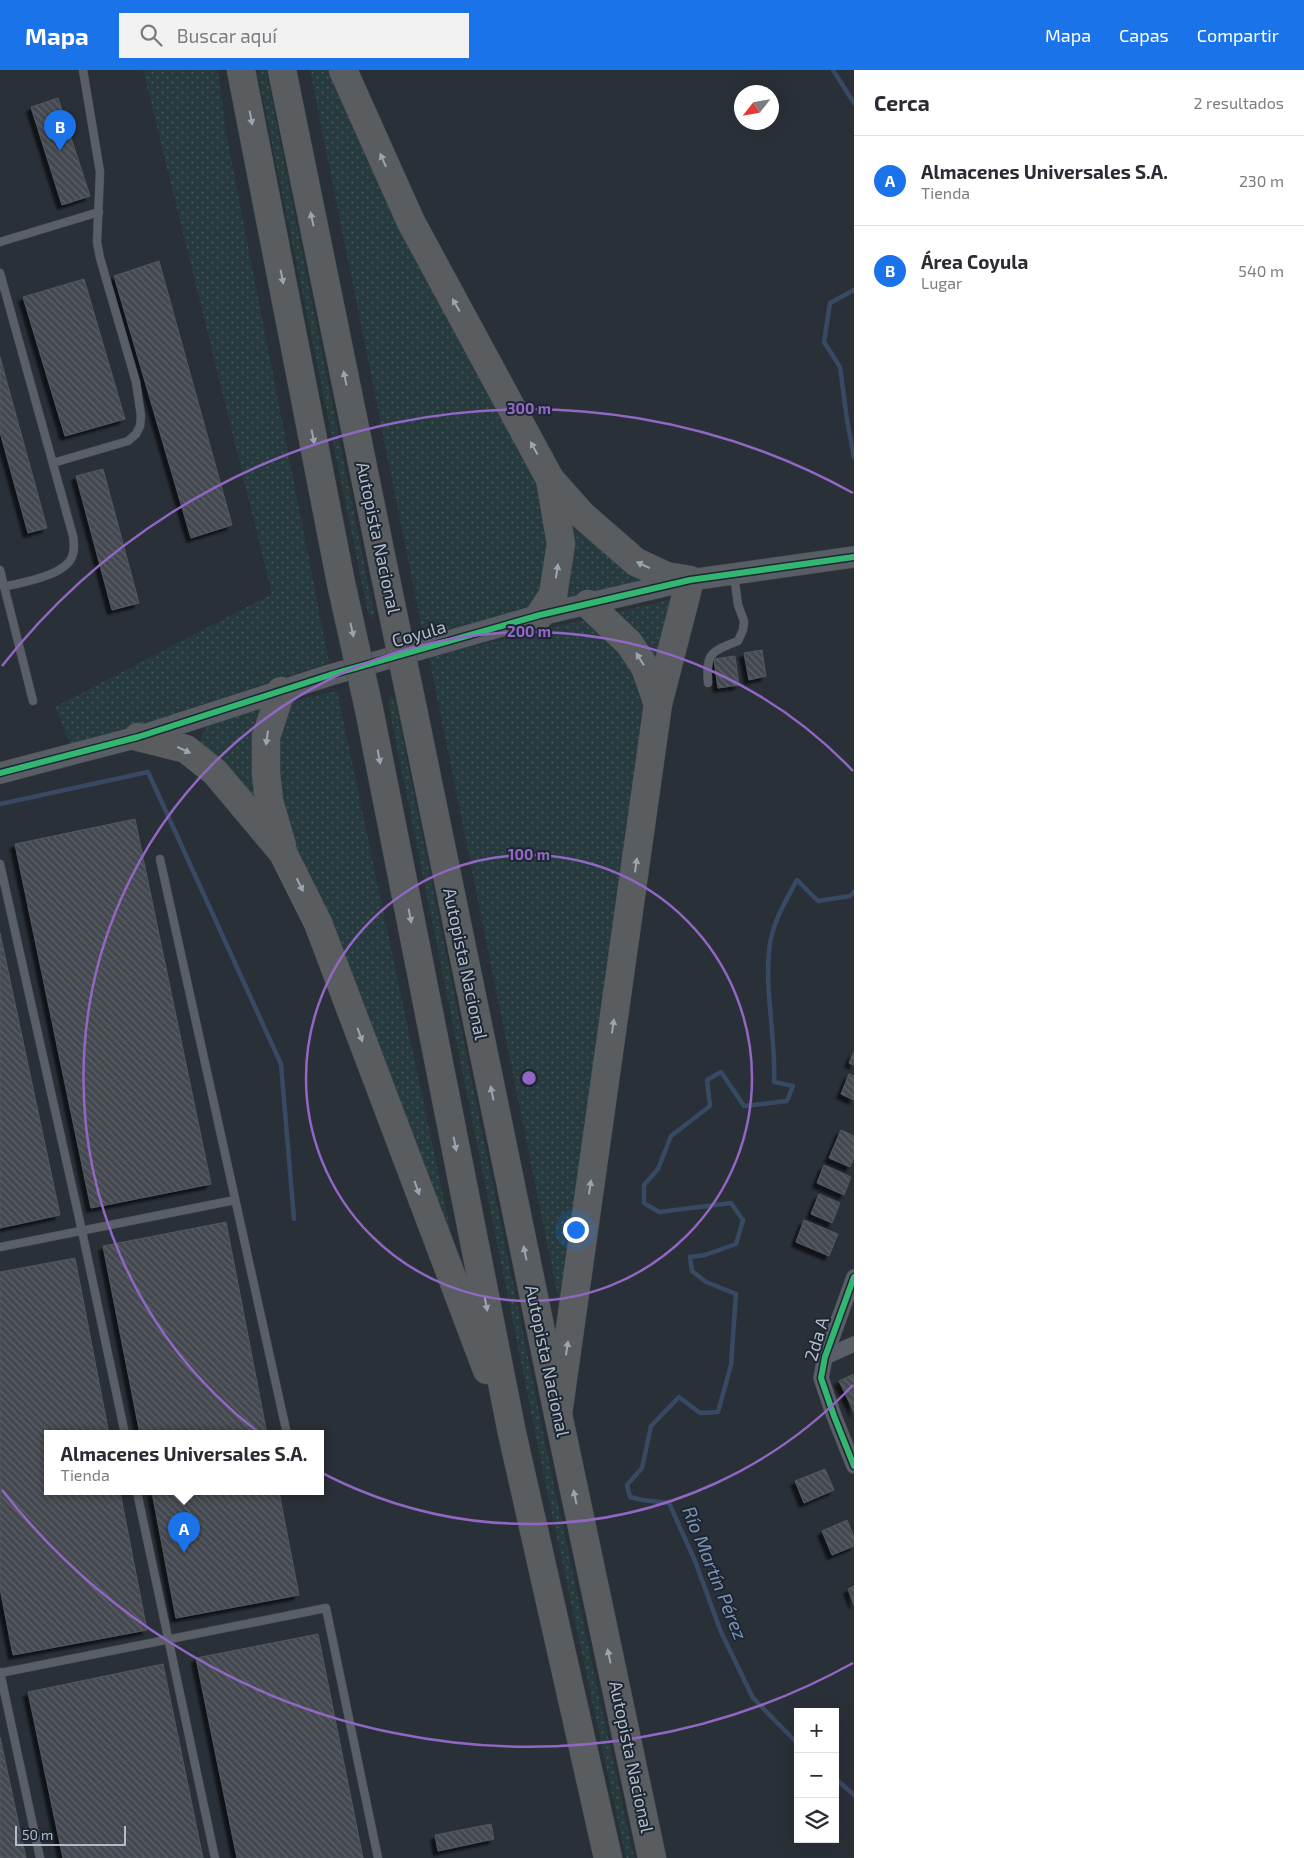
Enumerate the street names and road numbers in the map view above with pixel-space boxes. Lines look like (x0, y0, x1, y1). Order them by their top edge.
street label: Autopista Nacional (352, 460, 406, 617)
street label: Coyula (389, 615, 448, 651)
street label: Autopista Nacional (439, 886, 493, 1043)
street label: Autopista Nacional (521, 1283, 575, 1440)
street label: 2da A (799, 1313, 833, 1363)
street label: Autopista Nacional (605, 1679, 659, 1836)

